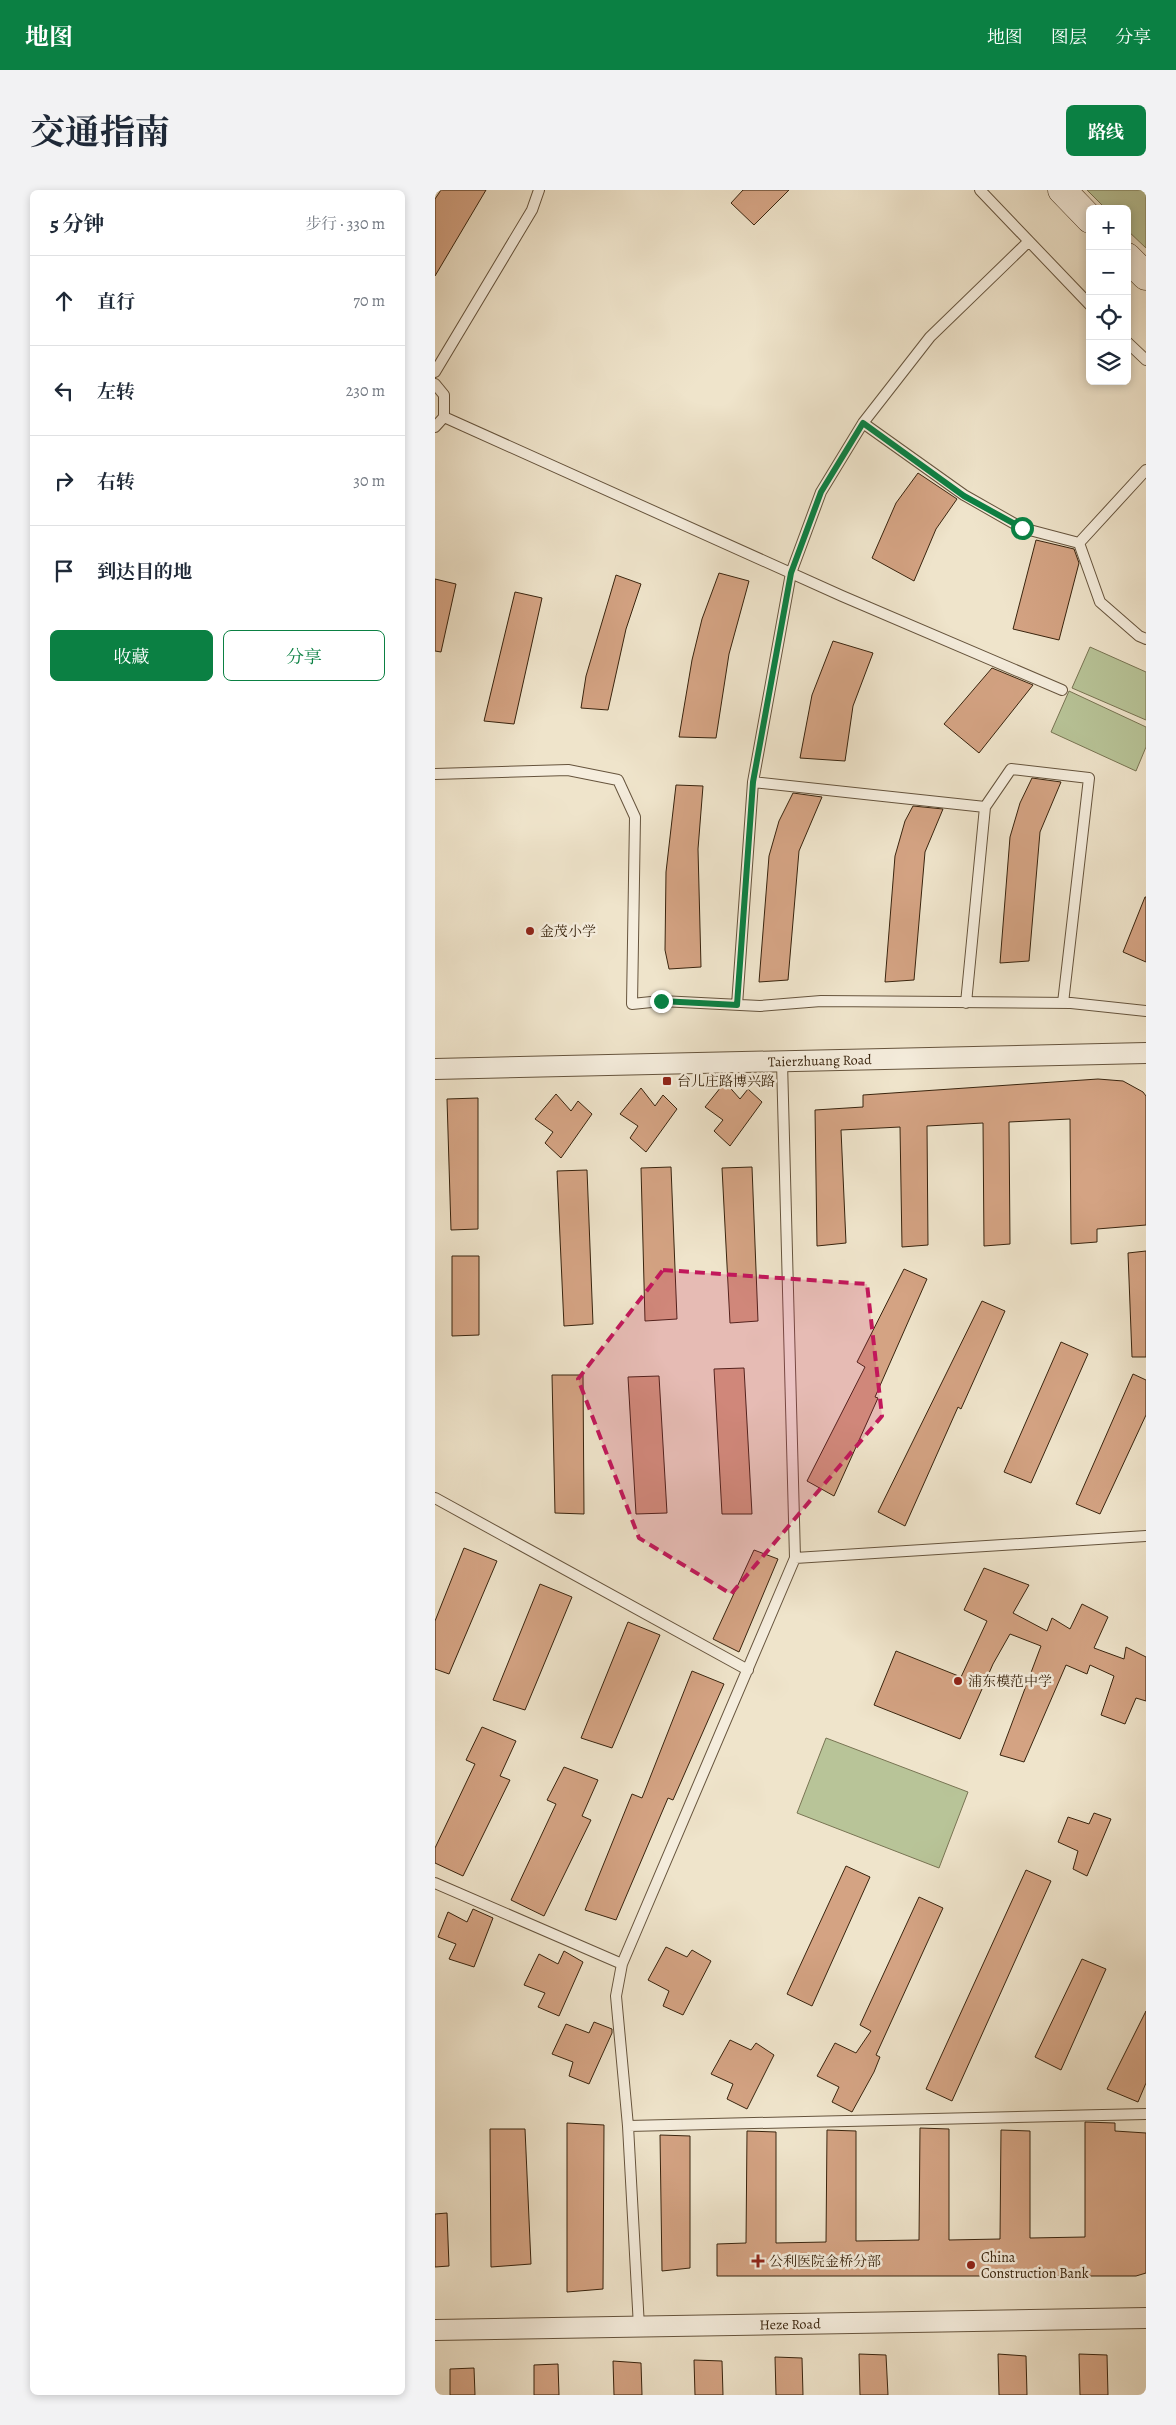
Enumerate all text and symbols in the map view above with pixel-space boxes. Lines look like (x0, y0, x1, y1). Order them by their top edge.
text: 地图 (25, 21, 73, 53)
text: 地图 (987, 25, 1023, 49)
text: 图层 (1051, 25, 1087, 49)
text: 分享 (1115, 25, 1151, 49)
button: 路线 (1066, 105, 1146, 156)
text: 交通指南 (30, 108, 170, 156)
map controls (1086, 205, 1131, 385)
button: + (1086, 205, 1131, 250)
text: 5 分钟 (50, 210, 105, 238)
text: 步行 · 330 m (305, 213, 385, 235)
button: − (1086, 250, 1131, 295)
icon: ahead (50, 287, 78, 315)
text: 直行 (97, 289, 135, 315)
text: 70 m (353, 290, 385, 312)
button: locate (1086, 295, 1131, 340)
button: layers (1086, 340, 1131, 385)
icon: left (50, 377, 78, 405)
text: 左转 (97, 379, 135, 405)
text: 230 m (346, 380, 385, 402)
icon: right (50, 467, 78, 495)
text: 右转 (97, 469, 135, 495)
text: 30 m (353, 470, 385, 492)
route start (1011, 517, 1034, 540)
icon: arrive (50, 557, 78, 585)
text: 到达目的地 (97, 559, 192, 585)
button: 收藏 (50, 630, 213, 681)
button: 分享 (223, 630, 385, 681)
place label: 金茂小学 (540, 922, 596, 941)
marker: 金茂小学 (524, 925, 536, 937)
route end (650, 990, 673, 1013)
street label: Taierzhuang Road (768, 1050, 872, 1072)
place label: 台儿庄路博兴路 (677, 1072, 775, 1091)
marker: 台儿庄路博兴路 (661, 1075, 673, 1087)
place label: 浦东模范中学 (968, 1672, 1052, 1691)
marker: 浦东模范中学 (952, 1675, 964, 1687)
place label: China Construction Bank (981, 2248, 1089, 2283)
place label: 公利医院金桥分部 (769, 2252, 881, 2271)
marker: 公利医院金桥分部 (751, 2254, 765, 2268)
marker: China Construction Bank (965, 2259, 977, 2271)
street label: Heze Road (759, 2314, 821, 2335)

